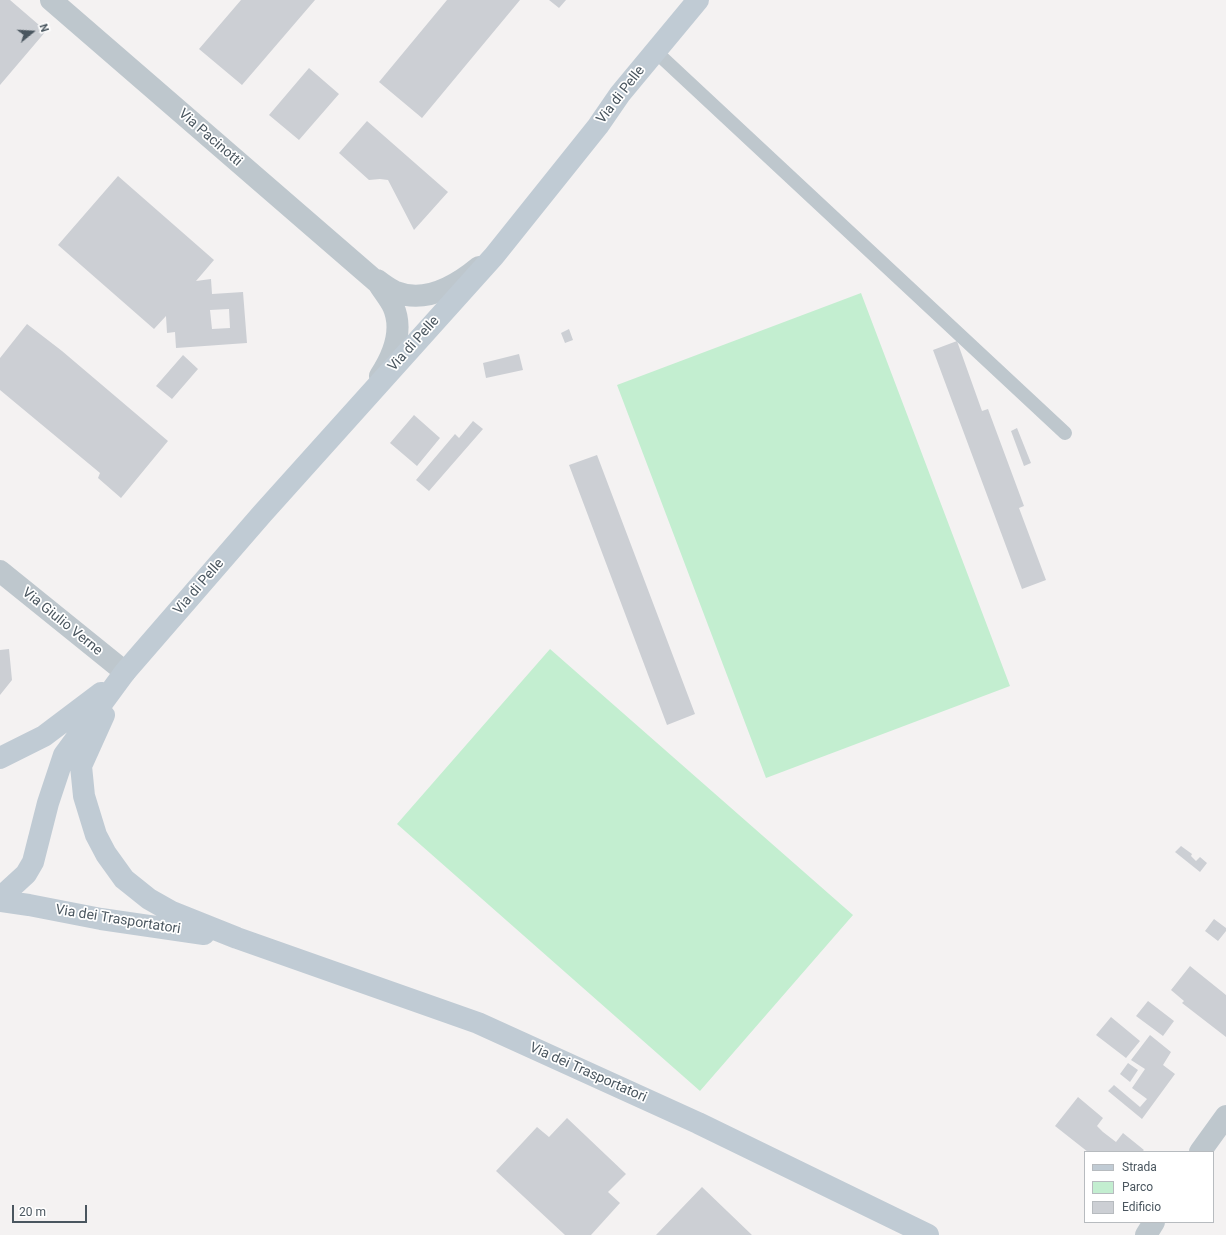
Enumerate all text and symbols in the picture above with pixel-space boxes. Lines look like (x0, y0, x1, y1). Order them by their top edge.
north arrow (12, 12, 52, 52)
text: N (37, 22, 51, 34)
street label: Via di Pelle (593, 63, 649, 127)
street label: Via Pacinotti (175, 106, 245, 170)
street label: Via di Pelle (385, 313, 443, 375)
street label: Via di Pelle (170, 556, 228, 618)
street label: Via Giulio Verne (19, 585, 105, 659)
street label: Via dei Trasportatori (54, 902, 182, 938)
street label: Via dei Trasportatori (527, 1040, 649, 1106)
legend (1084, 1151, 1214, 1223)
text: Strada (1122, 1160, 1157, 1174)
text: Parco (1122, 1180, 1153, 1194)
scale bar (14, 1197, 89, 1223)
text: Edificio (1122, 1200, 1161, 1214)
text: 20 m (19, 1205, 46, 1219)

